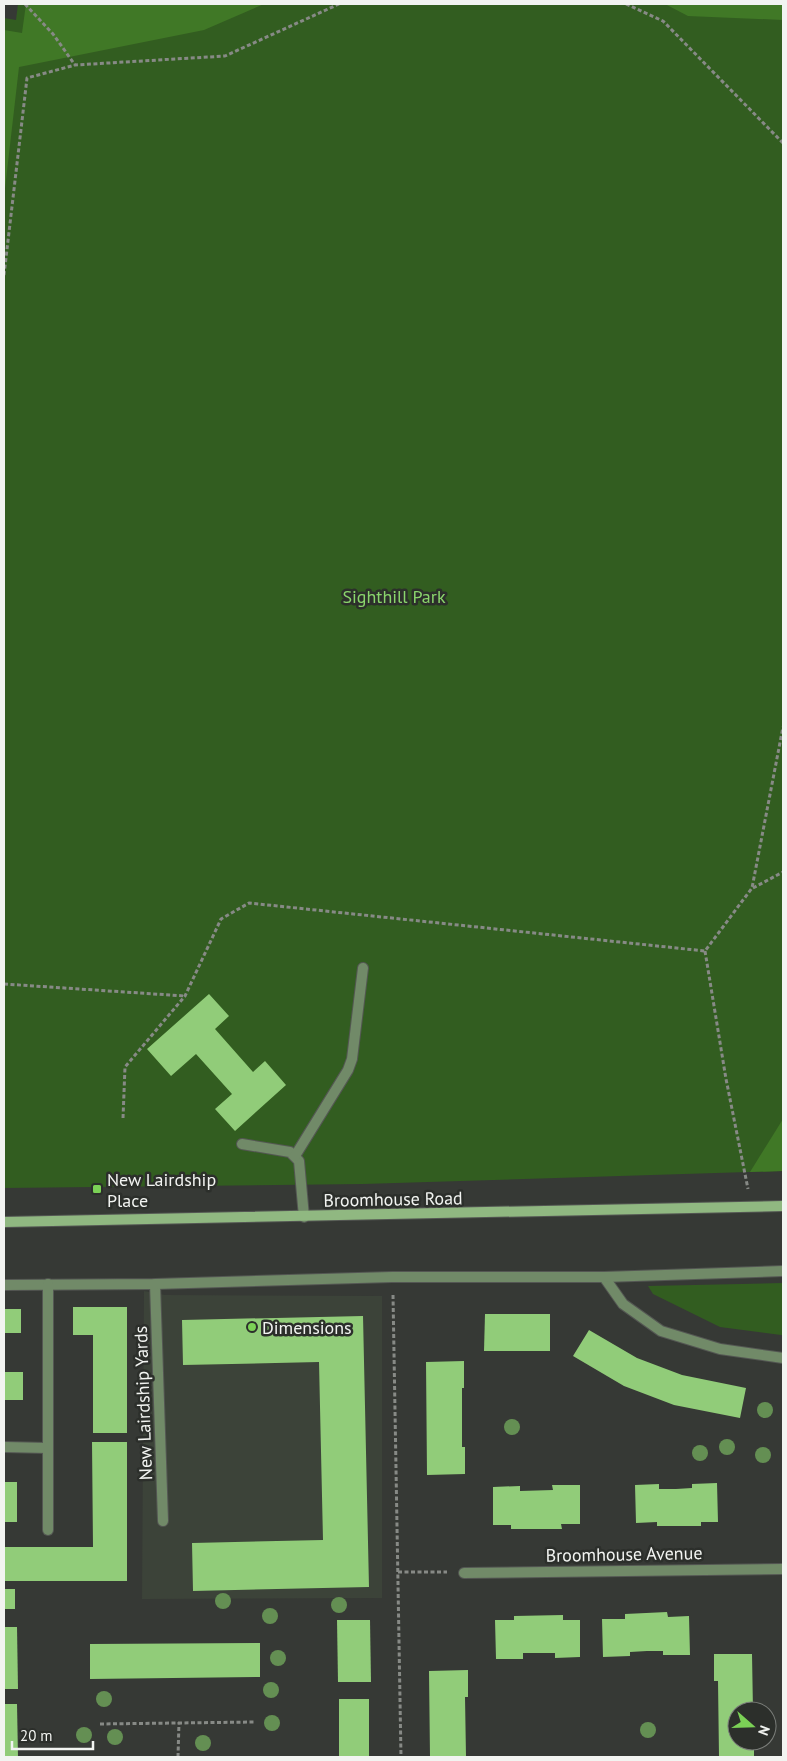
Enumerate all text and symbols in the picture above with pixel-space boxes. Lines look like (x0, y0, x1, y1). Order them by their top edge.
park label: Sighthill Park (342, 585, 446, 608)
place label: New Lairdship Place (107, 1168, 216, 1212)
marker: New Lairdship Place (91, 1183, 103, 1195)
street label: Broomhouse Road (323, 1186, 463, 1212)
place label: Dimensions (262, 1316, 352, 1339)
marker: Dimensions (246, 1321, 258, 1333)
street label: New Lairdship Yards (129, 1325, 157, 1481)
street label: Broomhouse Avenue (545, 1541, 703, 1567)
north arrow (727, 1701, 777, 1751)
scale bar (12, 1718, 94, 1750)
text: N (754, 1723, 774, 1738)
text: 20 m (20, 1726, 53, 1745)

